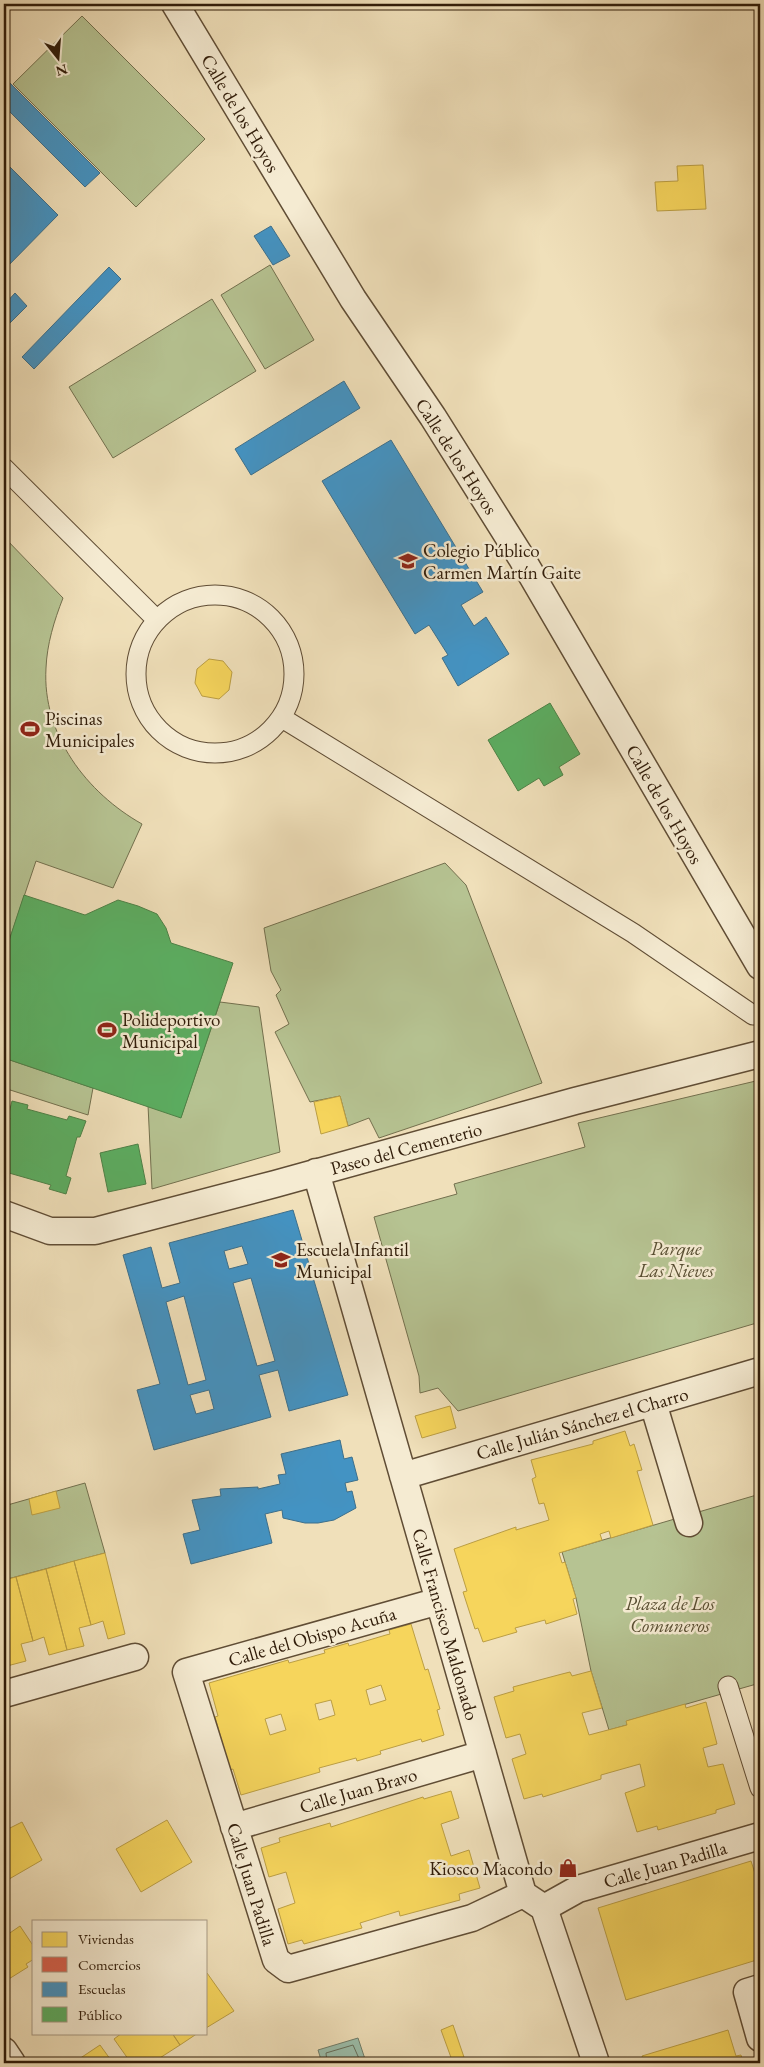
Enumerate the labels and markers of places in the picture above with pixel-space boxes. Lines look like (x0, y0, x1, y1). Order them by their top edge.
place label: Colegio Público Carmen Martín Gaite (423, 538, 581, 585)
school or university icon: Colegio Público Carmen Martín Gaite (397, 550, 419, 572)
place label: Piscinas Municipales (45, 706, 134, 753)
sports icon: Piscinas Municipales (19, 718, 41, 740)
place label: Polideportivo Municipal (122, 1007, 220, 1054)
sports icon: Polideportivo Municipal (96, 1019, 118, 1041)
place label: Escuela Infantil Municipal (296, 1237, 409, 1284)
school or university icon: Escuela Infantil Municipal (270, 1249, 292, 1271)
place label: Kiosco Macondo (429, 1856, 553, 1881)
shop icon: Kiosco Macondo (557, 1857, 579, 1879)

